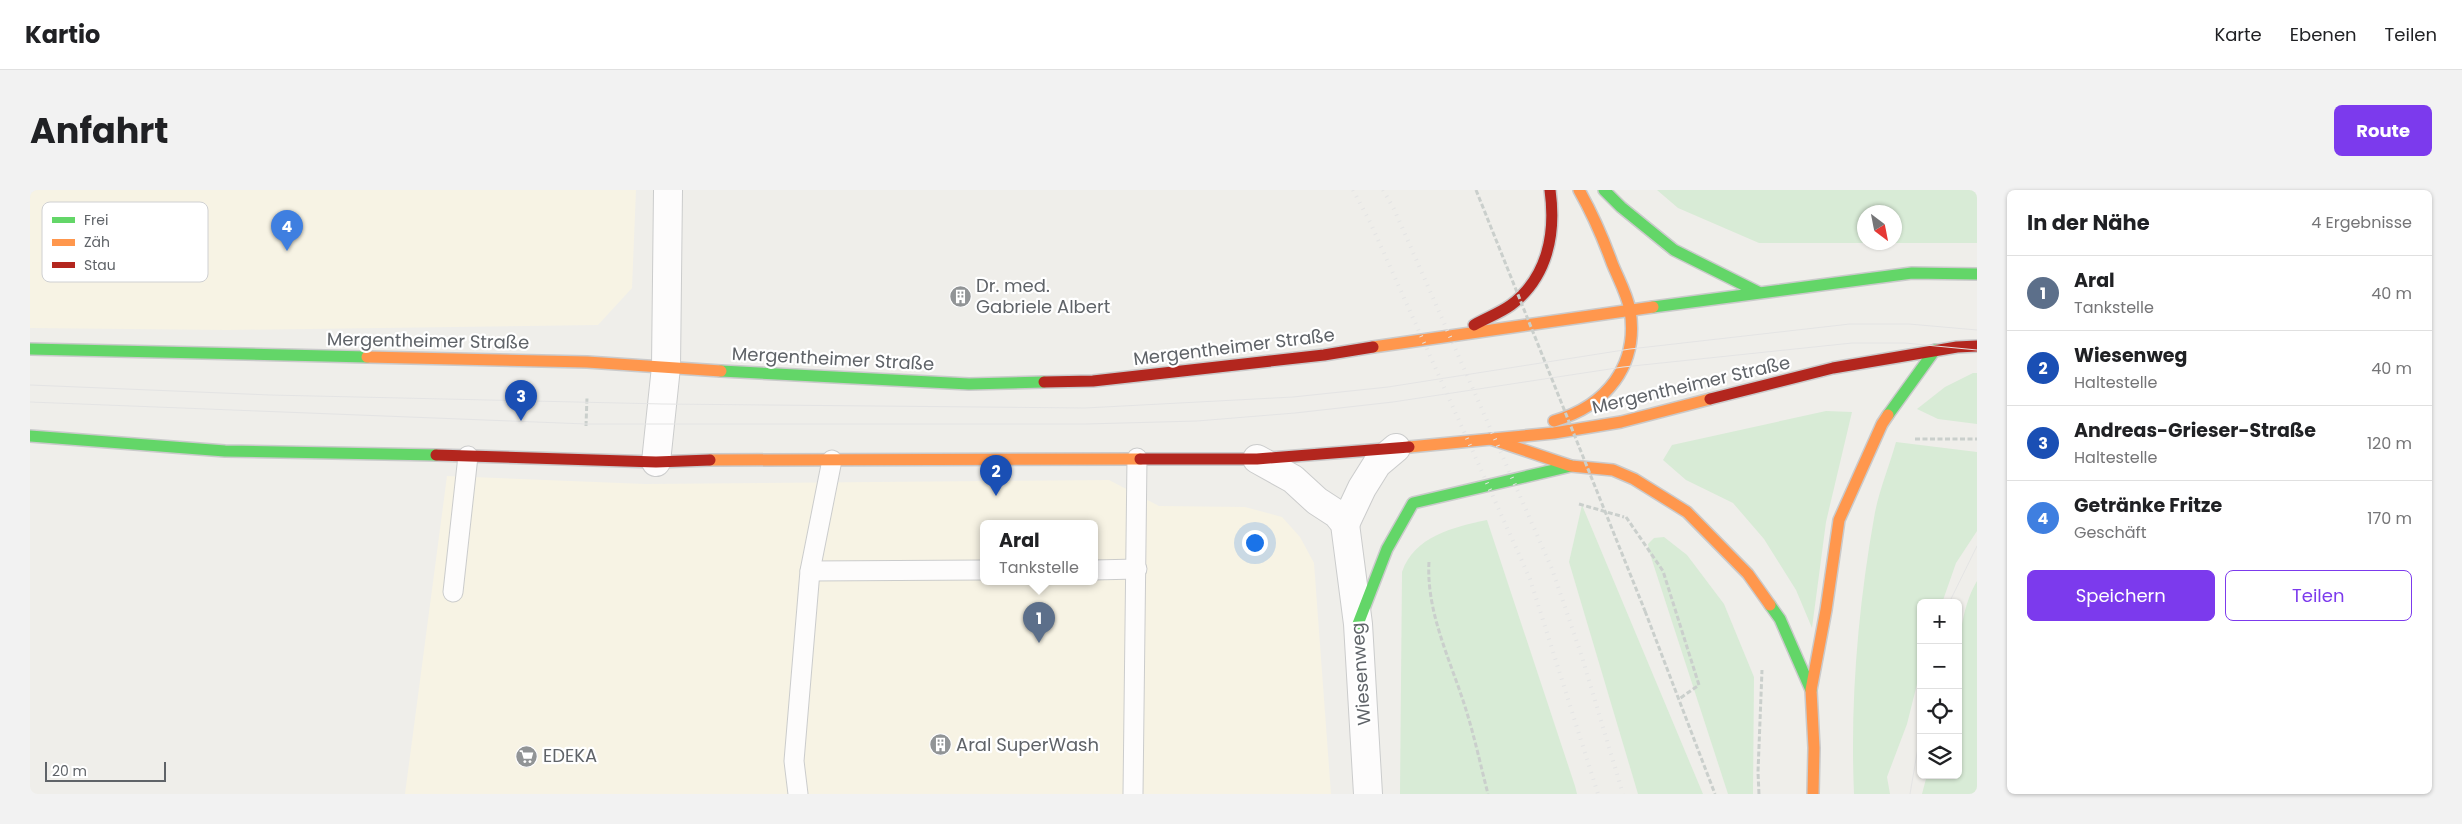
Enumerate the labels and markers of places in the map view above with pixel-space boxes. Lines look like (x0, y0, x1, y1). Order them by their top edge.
pin: 4 (271, 210, 303, 251)
place label: Dr. med. Gabriele Albert (976, 273, 1110, 319)
building icon: Dr. med. Gabriele Albert (948, 284, 972, 308)
pin: 3 (505, 380, 537, 421)
pin: 2 (980, 455, 1012, 496)
pin: 1 (1023, 602, 1055, 643)
place label: Aral SuperWash (956, 732, 1099, 757)
building icon: Aral SuperWash (928, 733, 952, 757)
place label: EDEKA (543, 743, 597, 768)
supermarket icon: EDEKA (515, 744, 539, 768)

